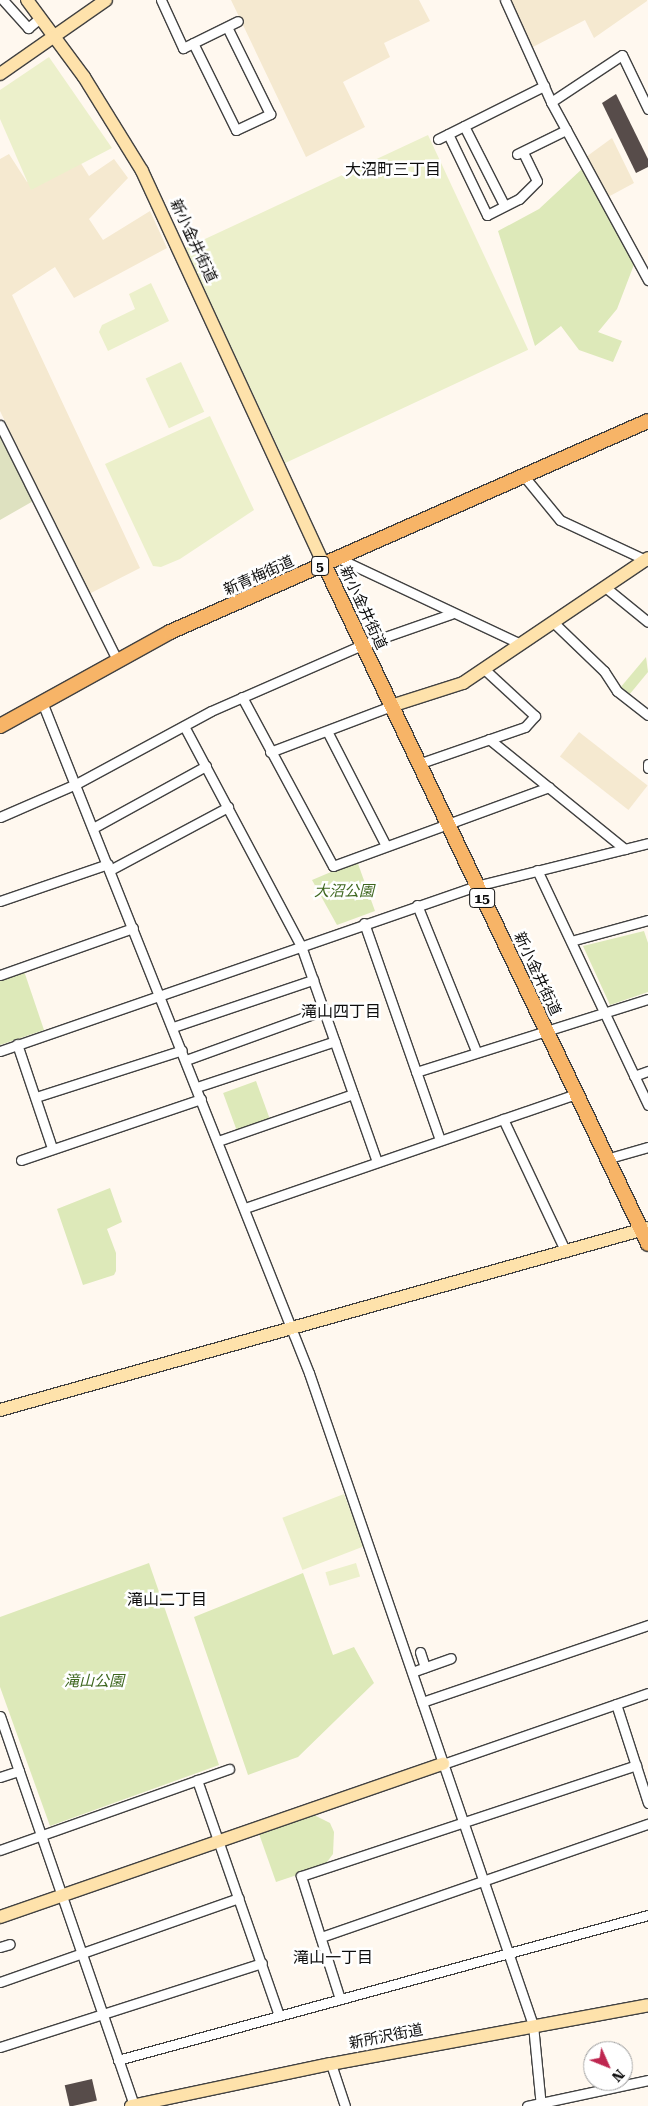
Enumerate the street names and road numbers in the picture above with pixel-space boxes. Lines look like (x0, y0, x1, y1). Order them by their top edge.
street label: 新小金井街道 (166, 196, 220, 286)
street label: 新青梅街道 (221, 553, 297, 599)
road number: 5 (310, 554, 330, 578)
street label: 新小金井街道 (336, 563, 390, 653)
road number: 15 (468, 886, 496, 910)
street label: 新小金井街道 (510, 929, 564, 1019)
street label: 新所沢街道 (347, 2021, 425, 2053)

